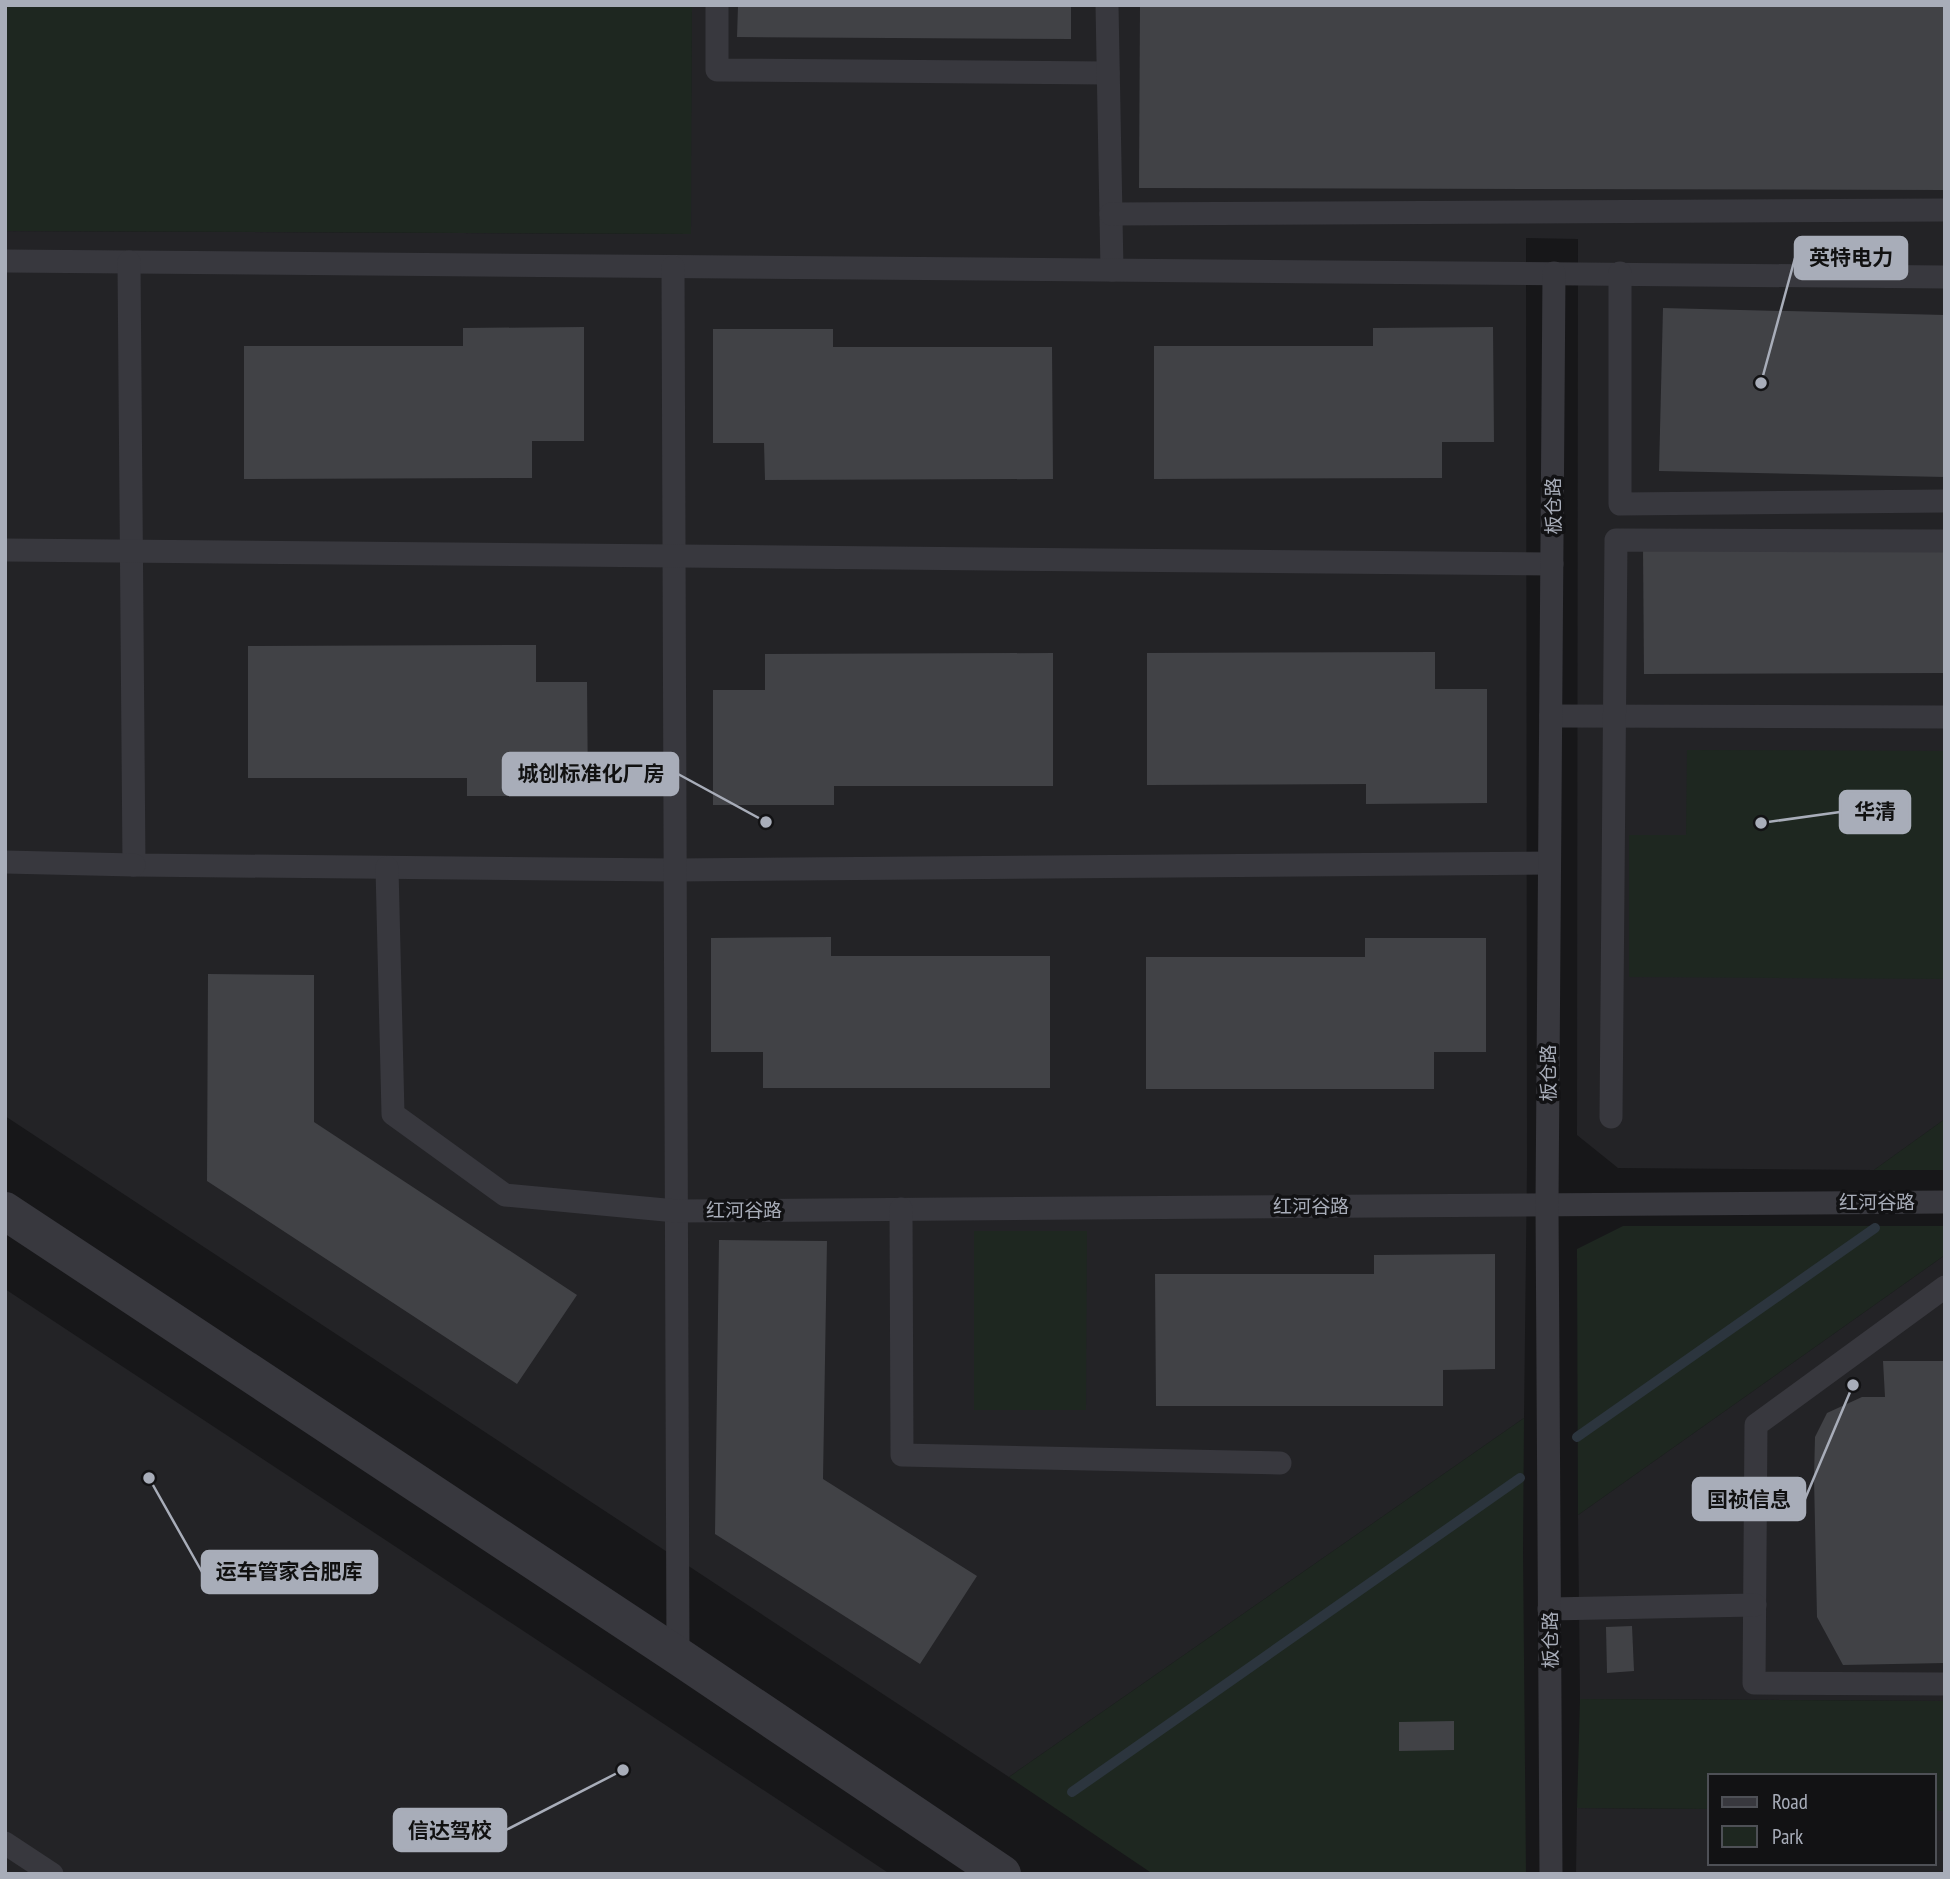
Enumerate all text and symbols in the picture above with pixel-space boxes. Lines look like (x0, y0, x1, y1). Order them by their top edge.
callout: 英特电力 (1795, 237, 1907, 279)
text: 英特电力 (1809, 244, 1893, 271)
street label: 板仓路 (1541, 477, 1565, 535)
callout: 城创标准化厂房 (503, 753, 678, 795)
text: 城创标准化厂房 (518, 760, 665, 787)
callout: 华清 (1840, 791, 1910, 833)
text: 华清 (1854, 798, 1896, 825)
street label: 板仓路 (1536, 1044, 1560, 1102)
street label: 红河谷路 (1839, 1190, 1915, 1214)
street label: 红河谷路 (1273, 1194, 1349, 1218)
street label: 红河谷路 (706, 1198, 782, 1222)
callout: 国祯信息 (1693, 1478, 1805, 1520)
text: 国祯信息 (1707, 1486, 1791, 1513)
callout: 运车管家合肥库 (202, 1551, 377, 1593)
text: 运车管家合肥库 (216, 1558, 363, 1585)
street label: 板仓路 (1538, 1611, 1562, 1669)
legend (1708, 1774, 1936, 1865)
text: Road (1772, 1788, 1808, 1815)
callout: 信达驾校 (394, 1809, 506, 1851)
text: 信达驾校 (408, 1817, 492, 1844)
text: Park (1772, 1823, 1803, 1850)

